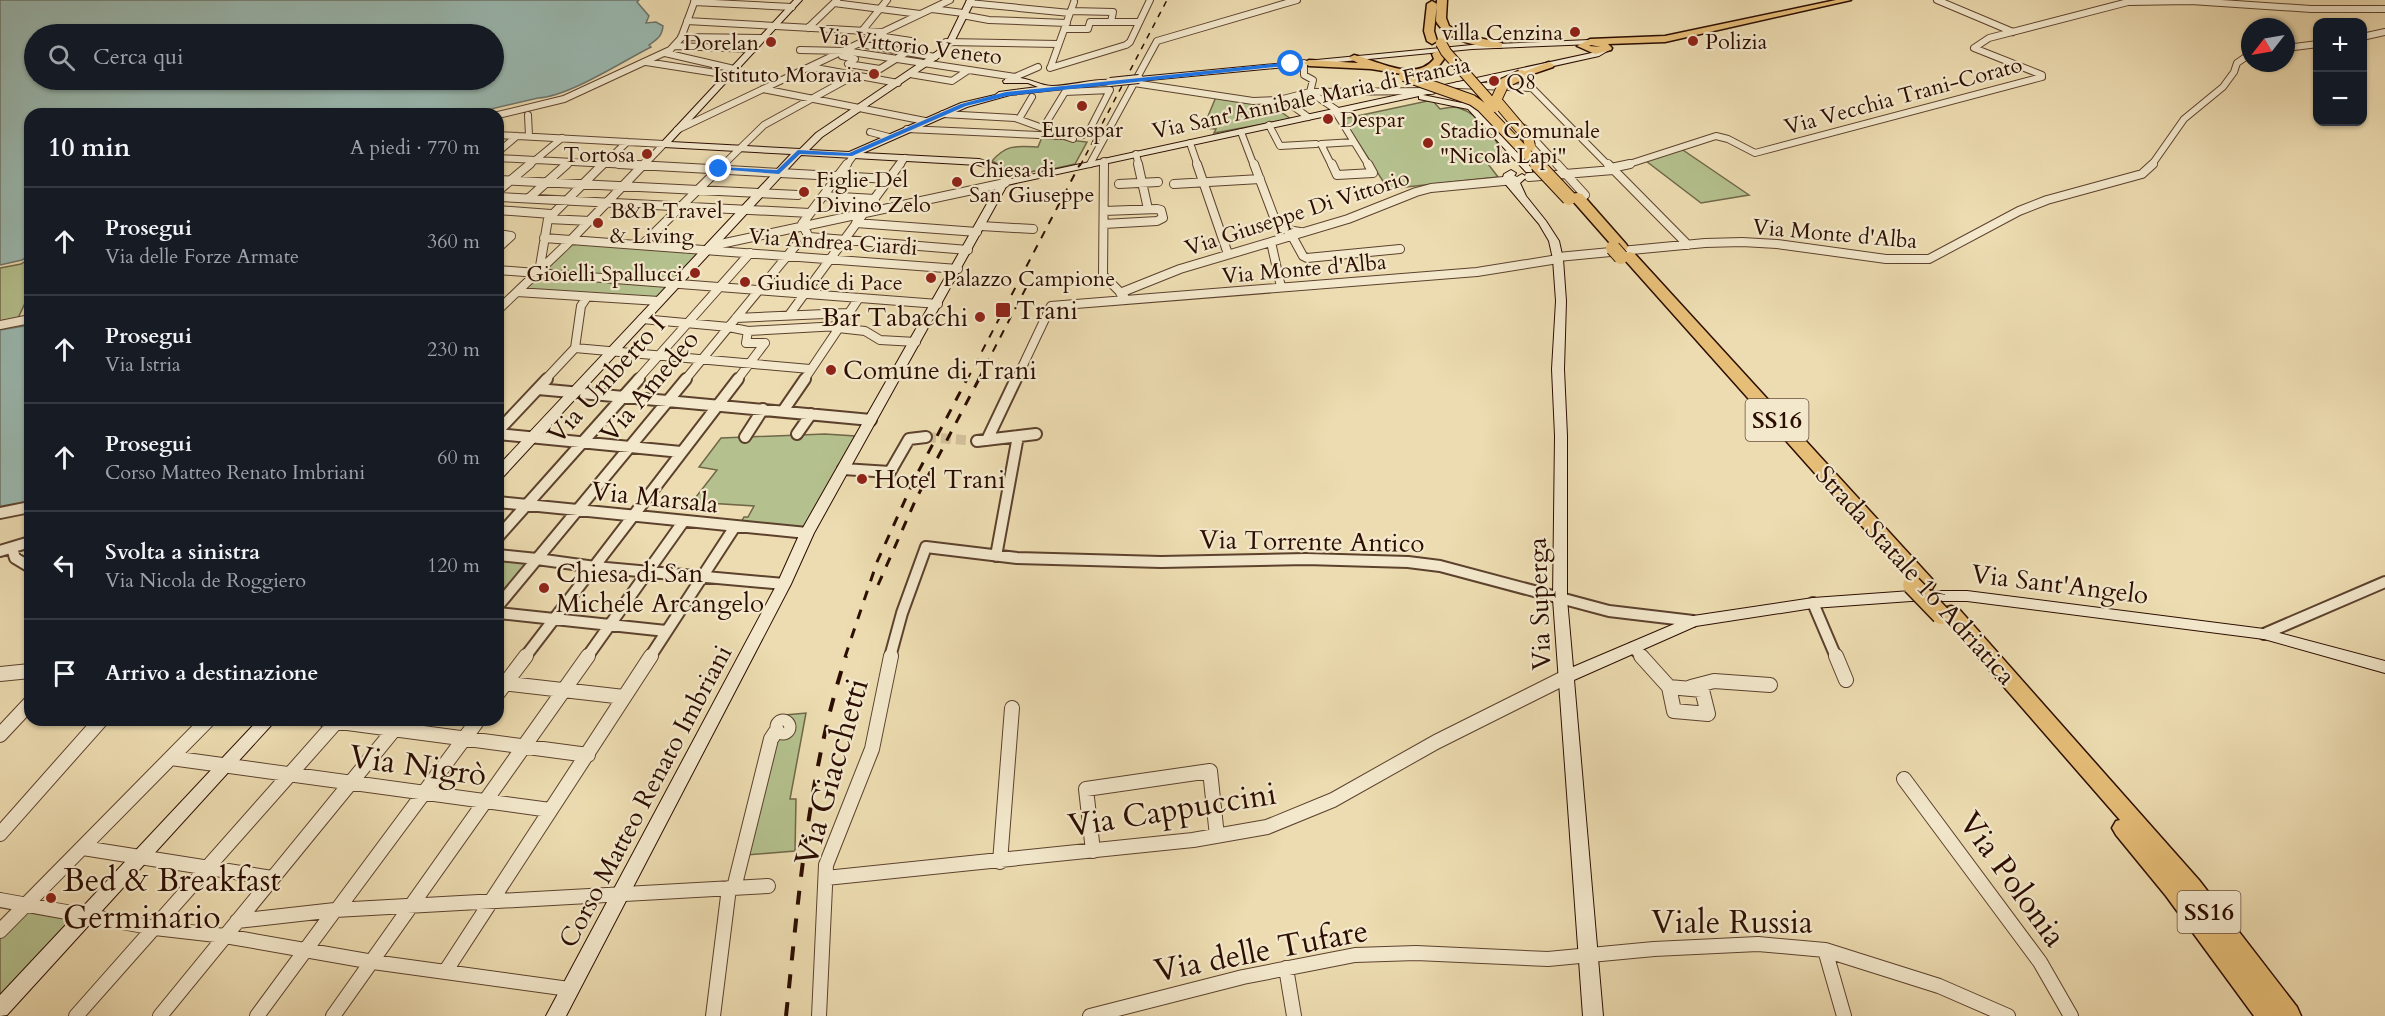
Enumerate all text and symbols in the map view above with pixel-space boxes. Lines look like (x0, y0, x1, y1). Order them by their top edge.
place label: villa Cenzina (1442, 18, 1563, 48)
north arrow (2241, 18, 2295, 72)
map controls (2313, 18, 2367, 126)
button: + (2313, 18, 2367, 72)
street label: Via Vittorio Veneto (816, 20, 1004, 72)
search box (24, 24, 504, 90)
marker: villa Cenzina (1568, 25, 1582, 39)
place label: Polizia (1705, 27, 1768, 57)
place label: Dorelan (684, 28, 759, 58)
marker: Polizia (1686, 34, 1700, 48)
marker: Dorelan (764, 35, 778, 49)
icon: search (45, 41, 78, 74)
text: Cerca qui (93, 42, 183, 72)
street label: Via Sant'Annibale Maria di Francia (1149, 49, 1473, 146)
route start (1277, 50, 1303, 76)
street label: Via Vecchia Trani-Corato (1781, 50, 2026, 142)
place label: Istituto Moravia (713, 60, 862, 90)
marker: Istituto Moravia (867, 67, 881, 81)
place label: Q8 (1506, 67, 1536, 97)
button: − (2313, 72, 2367, 126)
marker: Q8 (1487, 74, 1501, 88)
marker: Eurospar (1075, 99, 1089, 113)
place label: Despar (1340, 105, 1405, 135)
marker: Despar (1321, 112, 1335, 126)
place label: Eurospar (1041, 115, 1124, 145)
place label: Stadio Comunale "Nicola Lapi" (1440, 116, 1600, 171)
text: 10 min (48, 130, 131, 165)
text: A piedi · 770 m (350, 134, 480, 161)
marker: Stadio Comunale "Nicola Lapi" (1421, 136, 1435, 150)
place label: Tortosa (563, 140, 635, 170)
marker: Tortosa (640, 147, 654, 161)
route end (705, 155, 731, 181)
place label: Chiesa di San Giuseppe (969, 155, 1094, 210)
street label: Via Giuseppe Di Vittorio (1181, 162, 1413, 263)
place label: Figlie Del Divino Zelo (816, 165, 931, 220)
marker: Chiesa di San Giuseppe (950, 175, 964, 189)
marker: Figlie Del Divino Zelo (797, 185, 811, 199)
place label: B&B Travel & Living (610, 196, 723, 251)
street label: Via Monte d'Alba (1751, 212, 1919, 256)
text: Prosegui (105, 213, 192, 243)
marker: B&B Travel & Living (591, 216, 605, 230)
street label: Via Andrea Ciardi (747, 221, 919, 263)
icon: ahead (48, 225, 81, 258)
text: 360 m (427, 228, 480, 255)
text: Via delle Forze Armate (105, 243, 299, 270)
street label: Via Monte d'Alba (1221, 247, 1388, 291)
place label: Gioielli Spallucci (526, 259, 683, 289)
place label: Palazzo Campione (943, 264, 1115, 294)
marker: Gioielli Spallucci (688, 266, 702, 280)
place label: Giudice di Pace (757, 268, 903, 298)
marker: Palazzo Campione (924, 271, 938, 285)
marker: Giudice di Pace (738, 275, 752, 289)
place label: Trani (1016, 293, 1078, 328)
place label: Bar Tabacchi (822, 300, 968, 335)
marker: Trani (994, 301, 1012, 319)
street label: Via Umberto I (539, 308, 673, 451)
marker: Bar Tabacchi (973, 310, 987, 324)
text: Prosegui (105, 321, 192, 351)
street label: Via Amedeo (592, 323, 707, 450)
icon: ahead (48, 333, 81, 366)
text: 230 m (427, 336, 480, 363)
text: Via Istria (105, 351, 181, 378)
place label: Comune di Trani (843, 353, 1037, 388)
marker: Comune di Trani (824, 363, 838, 377)
road number: SS16 (1746, 399, 1808, 441)
text: Prosegui (105, 429, 192, 459)
icon: ahead (48, 441, 81, 474)
text: 60 m (437, 444, 480, 471)
street label: Strada Statale 16 Adriatica (1808, 458, 2024, 693)
text: Corso Matteo Renato Imbriani (105, 459, 365, 486)
place label: Hotel Trani (874, 462, 1005, 497)
marker: Hotel Trani (855, 472, 869, 486)
street label: Via Marsala (590, 473, 720, 522)
street label: Via Torrente Antico (1199, 522, 1425, 561)
text: Svolta a sinistra (105, 537, 260, 567)
street label: Via Superga (1520, 537, 1559, 671)
icon: left (48, 549, 81, 582)
text: 120 m (427, 552, 480, 579)
place label: Chiesa di San Michele Arcangelo (556, 556, 764, 621)
street label: Via Sant'Angelo (1969, 556, 2150, 613)
text: Via Nicola de Roggiero (105, 567, 306, 594)
marker: Chiesa di San Michele Arcangelo (537, 581, 551, 595)
street label: Corso Matteo Renato Imbriani (551, 639, 740, 954)
icon: arrive (48, 657, 81, 690)
text: Arrivo a destinazione (105, 658, 318, 688)
street label: Via Giacchetti (784, 673, 880, 871)
street label: Via Nigrò (346, 735, 489, 797)
street label: Via Cappuccini (1065, 772, 1279, 848)
street label: Via Polonia (1948, 803, 2076, 956)
place label: Bed & Breakfast Germinario (63, 859, 281, 940)
marker: Bed & Breakfast Germinario (44, 891, 58, 905)
road number: SS16 (2178, 891, 2240, 933)
street label: Viale Russia (1651, 901, 1813, 945)
street label: Via delle Tufare (1151, 909, 1372, 993)

